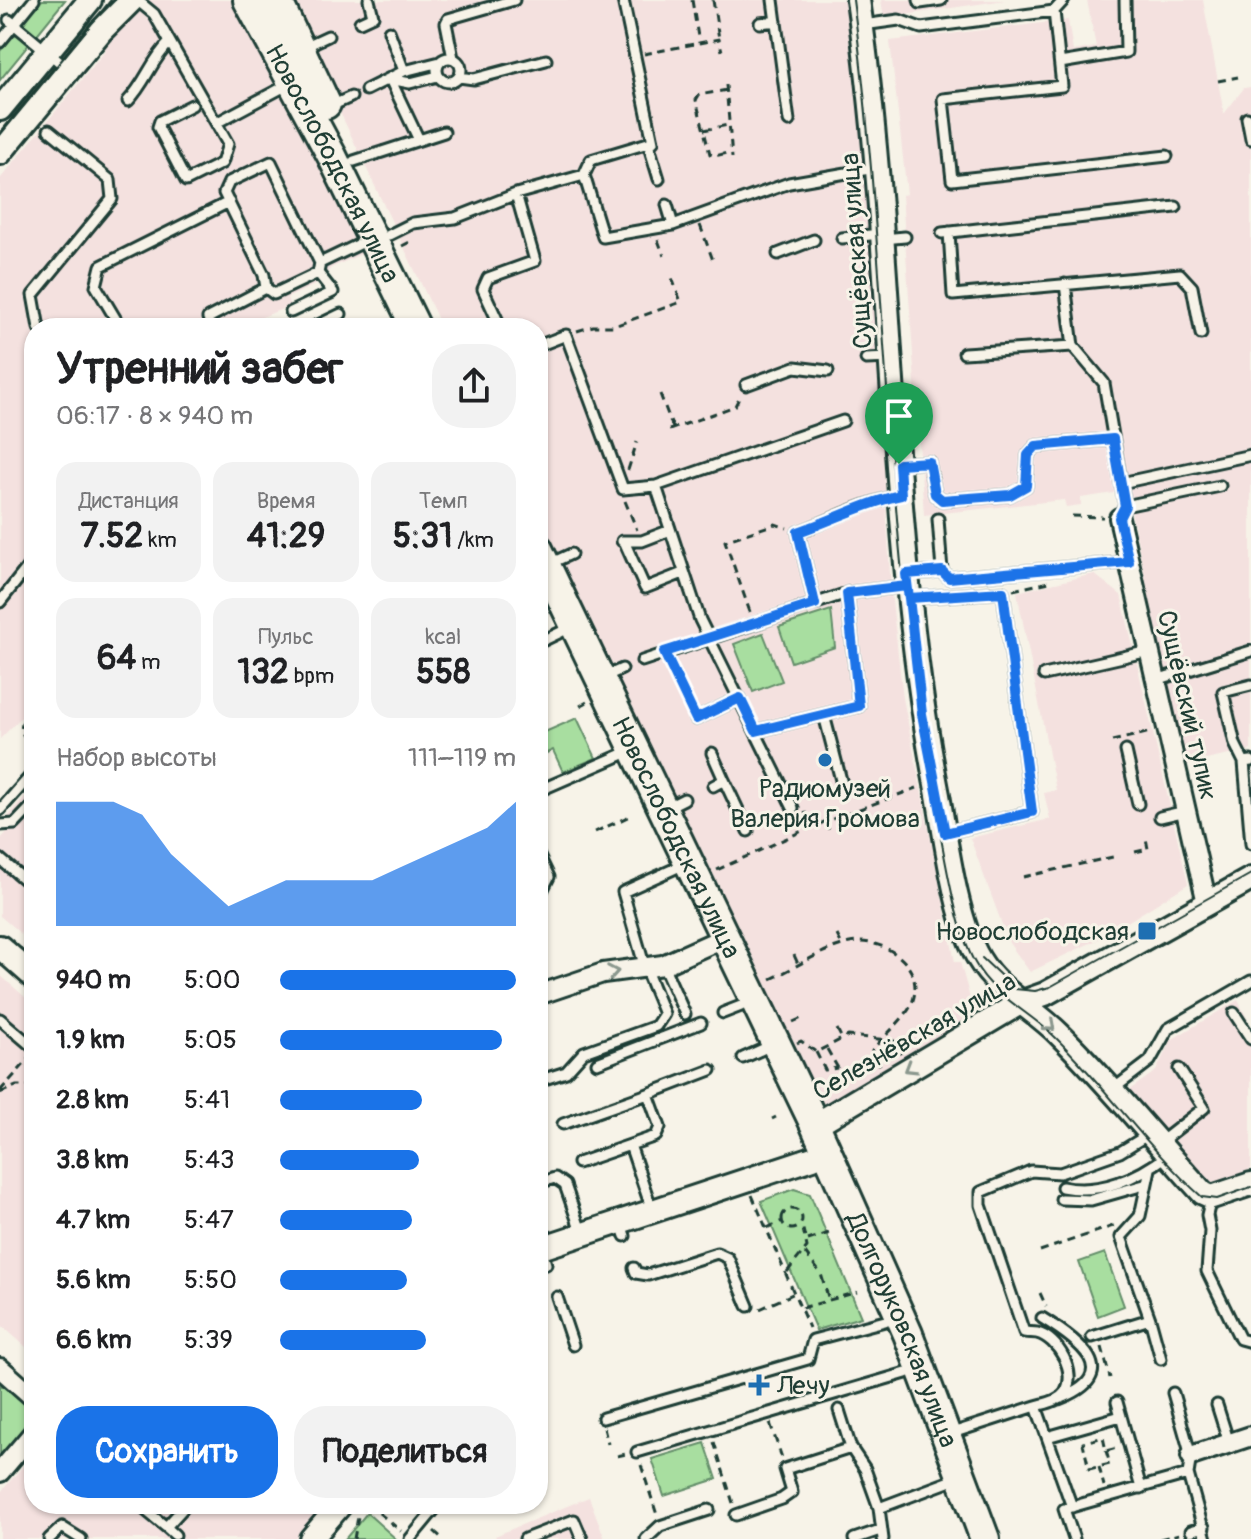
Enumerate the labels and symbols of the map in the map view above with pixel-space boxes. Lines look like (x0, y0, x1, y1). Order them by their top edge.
street label: Новослободская улица (258, 39, 406, 288)
street label: Сущёвская улица (834, 152, 880, 350)
pin (865, 382, 933, 464)
street label: Сущёвский тупик (1150, 607, 1224, 803)
street label: Новослободская улица (604, 712, 747, 964)
marker: Радиомузей Валерия Громова (816, 751, 834, 769)
place label: Радиомузей Валерия Громова (730, 773, 920, 835)
place label: Новослободская (936, 916, 1129, 948)
marker: Новослободская (1136, 920, 1158, 942)
one-way arrow (606, 965, 619, 982)
street label: Селезнёвская улица (807, 966, 1022, 1108)
one-way arrow (1041, 1016, 1056, 1031)
one-way arrow (904, 1059, 919, 1074)
street label: Долгоруковская улица (839, 1207, 964, 1452)
place label: Лечу (776, 1370, 830, 1402)
marker: Лечу (748, 1374, 770, 1396)

